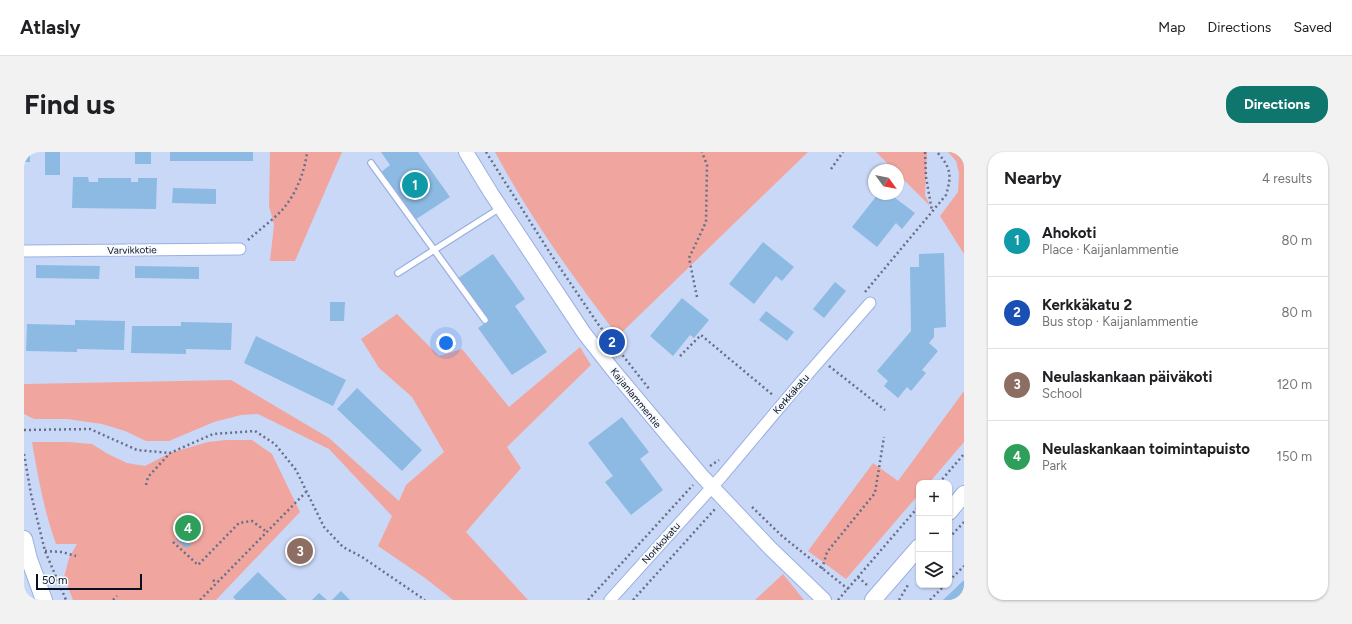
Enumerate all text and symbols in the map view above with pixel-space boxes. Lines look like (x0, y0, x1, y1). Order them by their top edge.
text: Atlasly (20, 16, 80, 39)
text: Map (1158, 19, 1186, 36)
text: Directions (1208, 19, 1271, 36)
text: Saved (1293, 19, 1332, 36)
button: Directions (1226, 86, 1328, 123)
text: Find us (24, 87, 115, 121)
north arrow (868, 164, 904, 200)
text: Nearby (1004, 168, 1062, 188)
pin: 1 (402, 170, 428, 200)
text: 4 results (1262, 171, 1312, 186)
text: Ahokoti (1042, 224, 1096, 242)
text: 1 (1014, 233, 1020, 248)
text: 80 m (1281, 233, 1312, 248)
text: Place · Kaijanlammentie (1042, 242, 1179, 257)
street label: Varvikkotie (107, 243, 157, 257)
text: Kerkkäkatu 2 (1042, 296, 1132, 314)
text: 2 (1013, 305, 1021, 320)
text: 80 m (1281, 305, 1312, 320)
text: Bus stop · Kaijanlammentie (1042, 314, 1198, 329)
pin: 2 (599, 327, 625, 357)
your location (436, 333, 456, 353)
street label: Kaijanlammentie (608, 365, 665, 431)
text: Neulaskankaan päiväkoti (1042, 368, 1213, 386)
street label: Kerkkäkatu (770, 371, 812, 417)
text: 3 (1013, 377, 1021, 392)
text: 120 m (1277, 377, 1312, 392)
text: School (1042, 386, 1082, 401)
text: Neulaskankaan toimintapuisto (1042, 440, 1250, 458)
text: 4 (1013, 449, 1021, 464)
text: 150 m (1277, 449, 1312, 464)
text: Park (1042, 458, 1067, 473)
map controls (916, 480, 952, 588)
button: + (916, 480, 952, 516)
pin: 4 (175, 513, 201, 543)
button: − (916, 516, 952, 552)
street label: Norkkokatu (639, 520, 683, 566)
pin: 3 (287, 536, 313, 566)
button: layers (916, 552, 952, 588)
scale bar (36, 572, 142, 591)
text: 50 m (42, 574, 67, 587)

